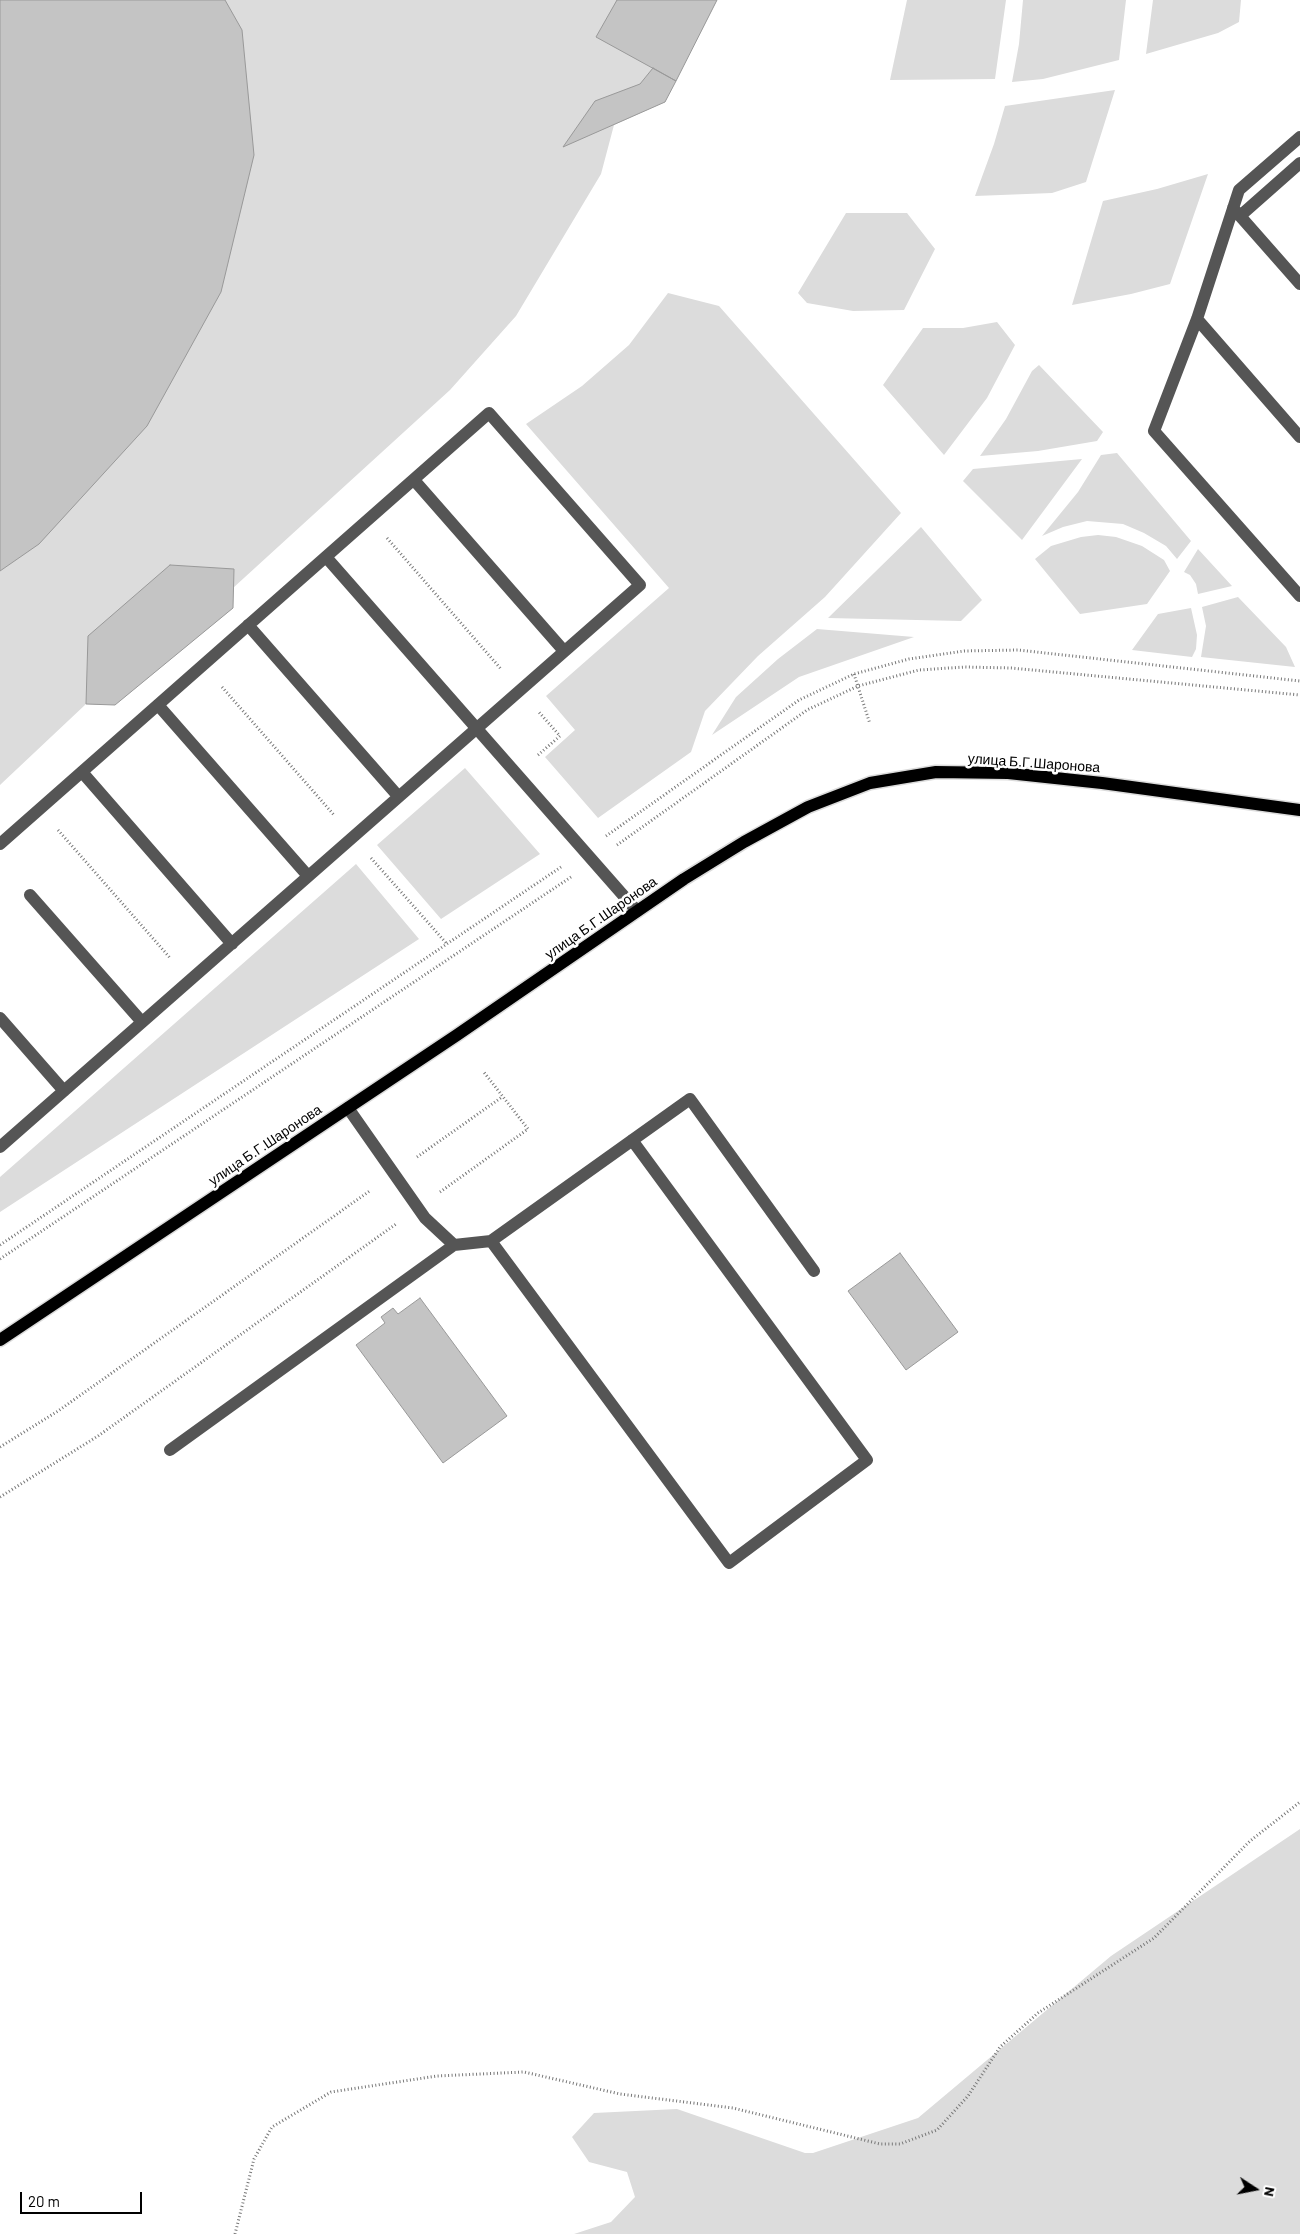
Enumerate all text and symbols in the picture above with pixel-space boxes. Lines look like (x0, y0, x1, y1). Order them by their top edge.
street label: улица Б.Г.Шаронова (967, 750, 1101, 776)
street label: улица Б.Г.Шаронова (542, 873, 660, 963)
street label: улица Б.Г.Шаронова (205, 1101, 325, 1189)
north arrow (1230, 2164, 1280, 2214)
scale bar (22, 2182, 145, 2214)
text: N (1261, 2186, 1279, 2198)
text: 20 m (28, 2192, 60, 2210)

